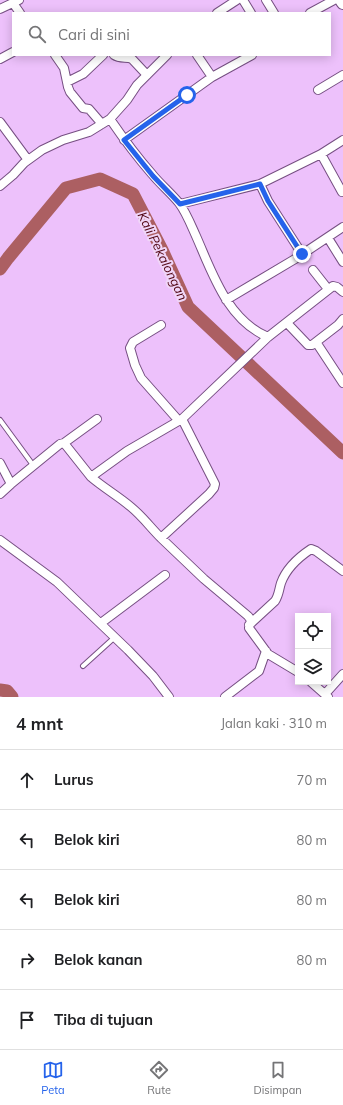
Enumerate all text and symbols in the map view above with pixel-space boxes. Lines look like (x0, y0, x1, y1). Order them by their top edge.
search box (12, 12, 331, 56)
icon: search (26, 23, 48, 45)
text: Cari di sini (58, 25, 130, 44)
route start (178, 86, 196, 104)
water label: Kali Pekalongan (135, 209, 191, 303)
route end (293, 245, 311, 263)
map controls (295, 613, 331, 685)
button: locate (295, 613, 331, 649)
button: layers (295, 649, 331, 685)
text: 4 mnt (16, 713, 63, 734)
text: Jalan kaki · 310 m (221, 715, 327, 731)
icon: ahead (16, 769, 38, 791)
text: Lurus (54, 770, 94, 789)
text: 70 m (297, 772, 327, 788)
icon: left (16, 829, 38, 851)
text: Belok kiri (54, 830, 120, 849)
text: 80 m (297, 832, 327, 848)
icon: left (16, 889, 38, 911)
text: Belok kiri (54, 890, 120, 909)
text: 80 m (297, 892, 327, 908)
icon: right (16, 949, 38, 971)
text: Belok kanan (54, 950, 143, 969)
text: 80 m (297, 952, 327, 968)
icon: arrive (16, 1009, 38, 1031)
text: Tiba di tujuan (54, 1010, 153, 1029)
tab: Peta (41, 1059, 65, 1097)
tab: Rute (147, 1059, 171, 1097)
tab: Disimpan (253, 1059, 302, 1097)

